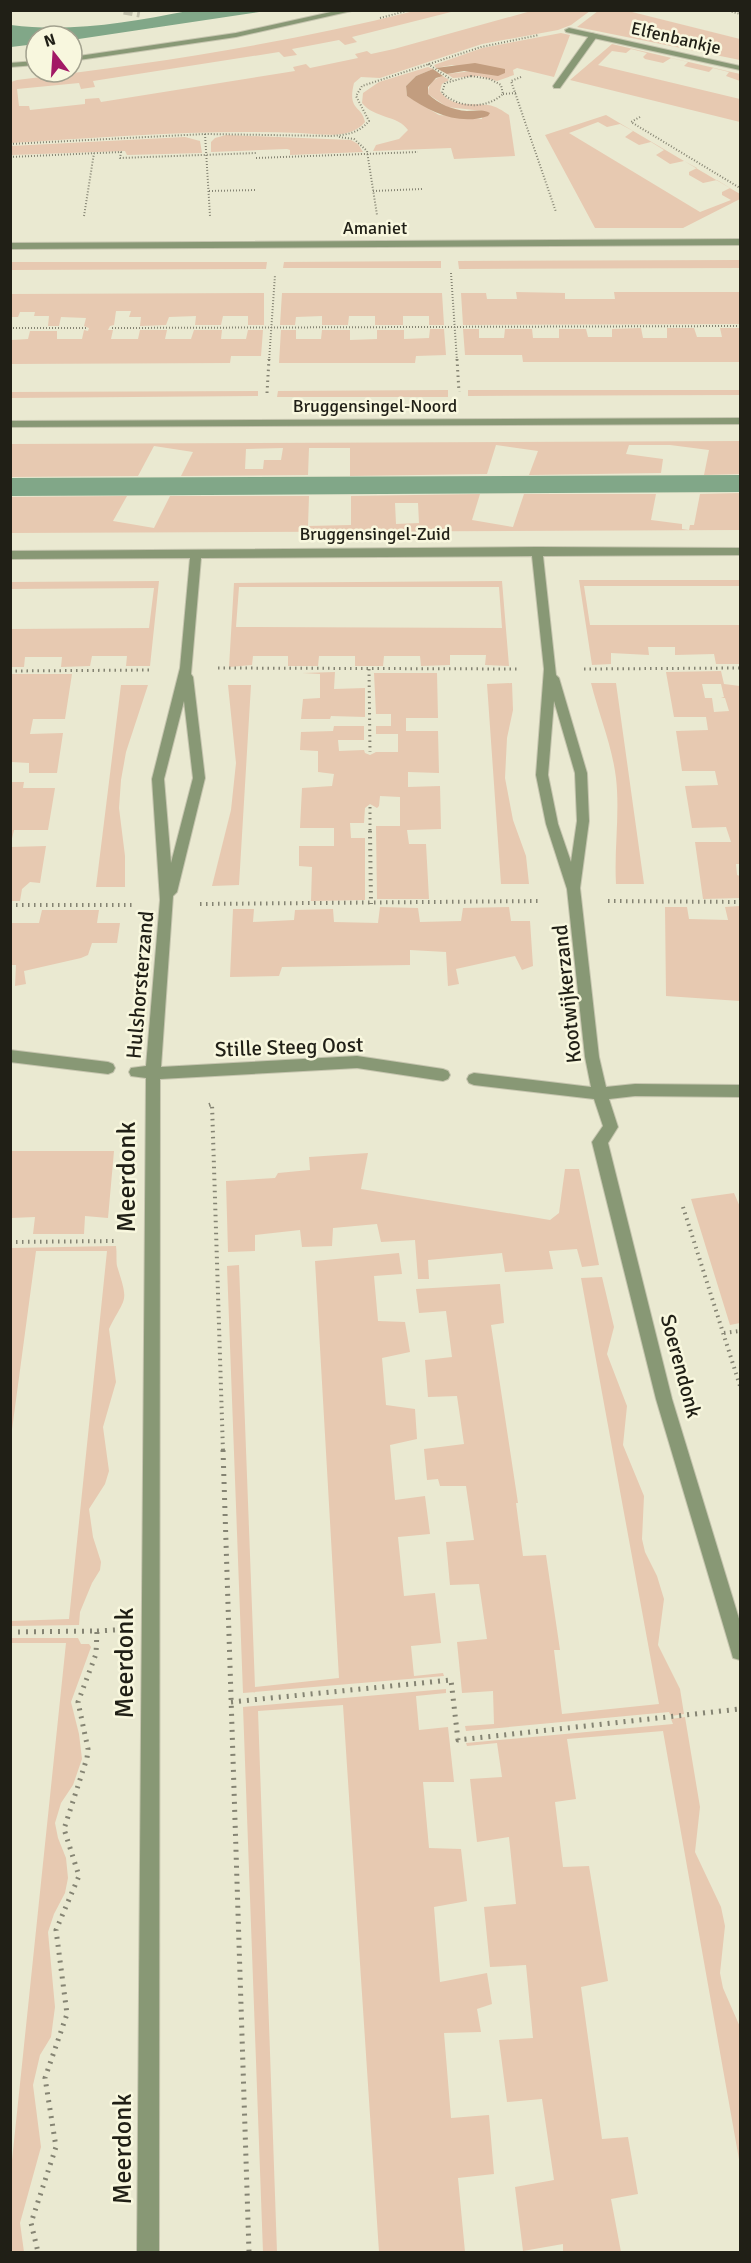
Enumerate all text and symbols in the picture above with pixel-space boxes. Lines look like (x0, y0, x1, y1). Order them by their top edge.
street label: Elfenbankje (629, 17, 723, 59)
north arrow (24, 24, 84, 84)
text: N (42, 29, 58, 52)
street label: Amaniet (343, 217, 407, 239)
street label: Bruggensingel-Noord (293, 395, 457, 417)
street label: Bruggensingel-Zuid (300, 523, 451, 545)
street label: Hulshorsterzand (121, 910, 159, 1060)
street label: Kootwijkerzand (547, 923, 587, 1065)
street label: Stille Steeg Oost (214, 1031, 364, 1063)
street label: Meerdonk (111, 1122, 143, 1232)
street label: Soerendonk (655, 1311, 707, 1421)
street label: Meerdonk (109, 1608, 141, 1718)
street label: Meerdonk (107, 2094, 139, 2204)

